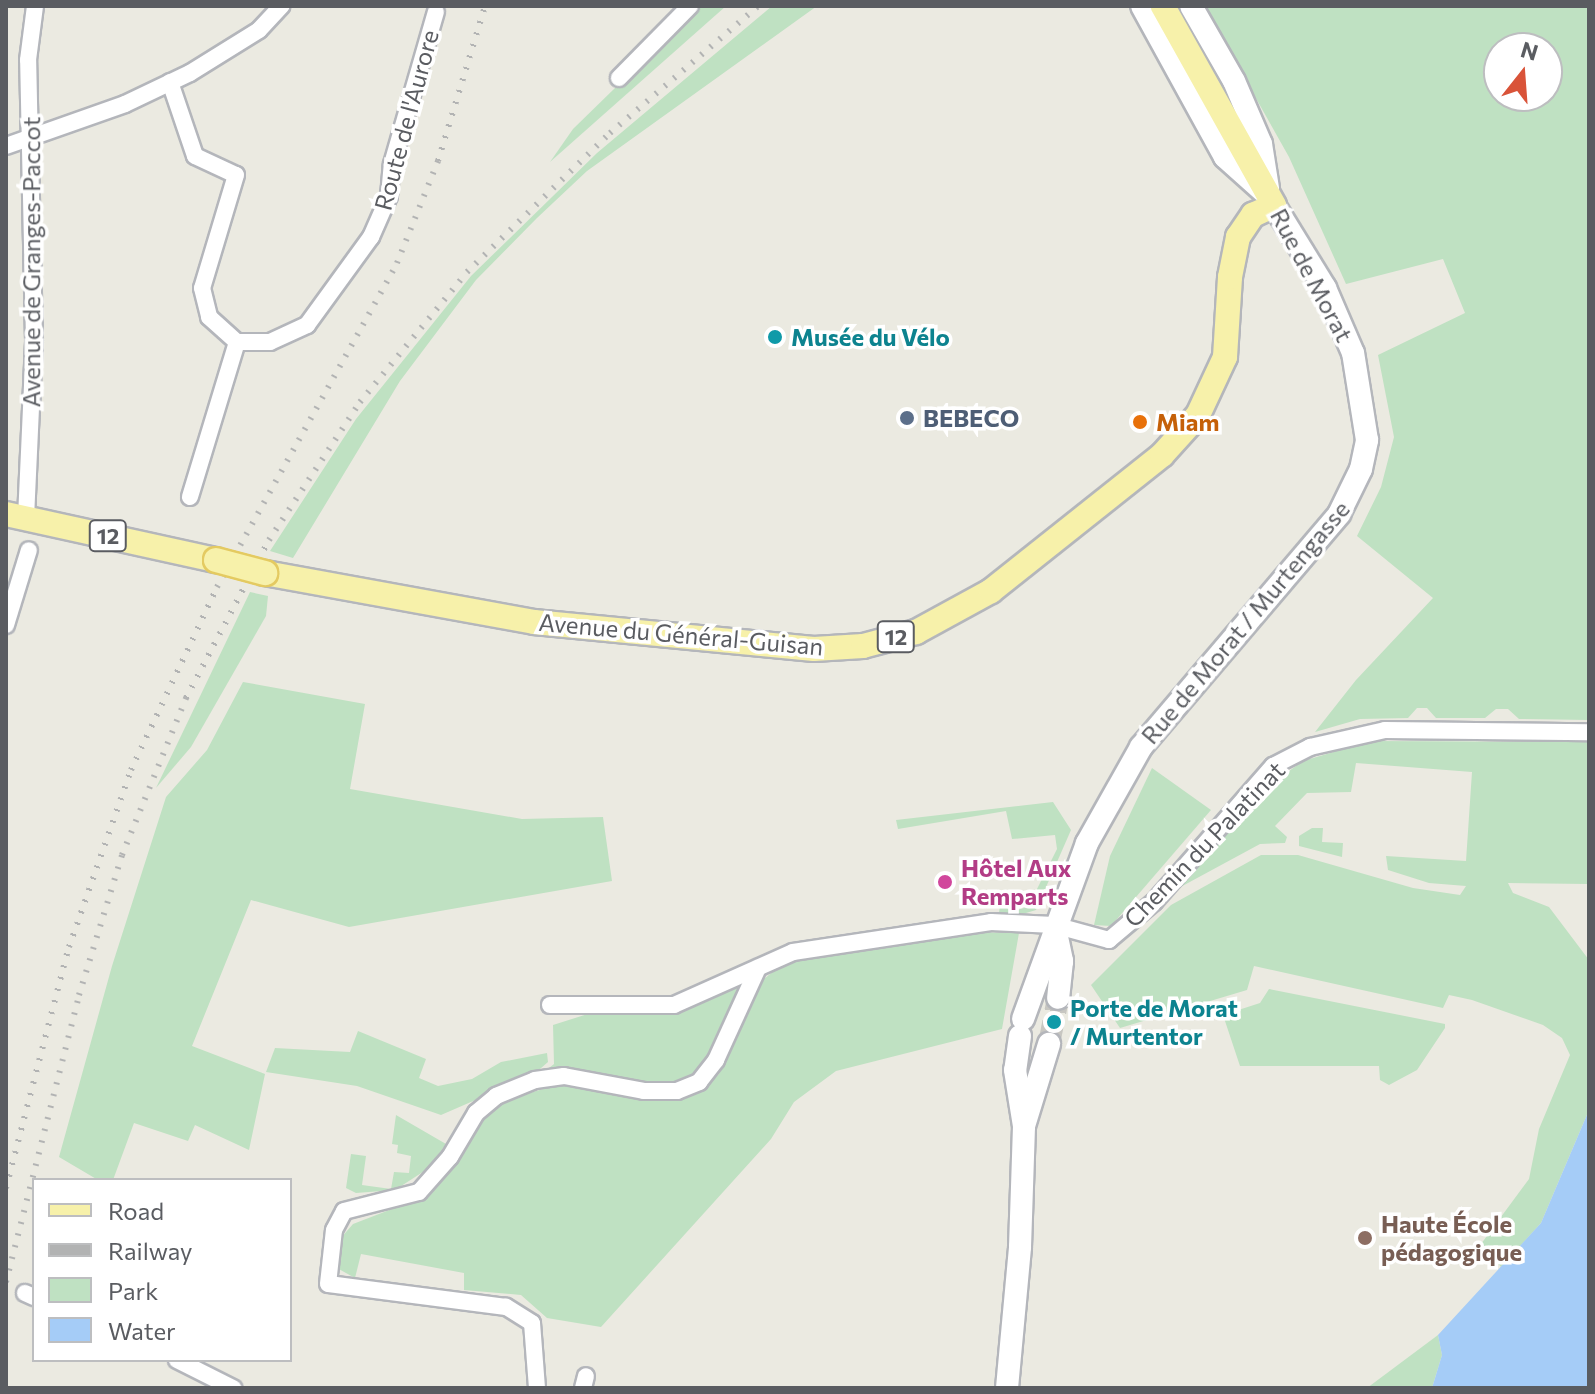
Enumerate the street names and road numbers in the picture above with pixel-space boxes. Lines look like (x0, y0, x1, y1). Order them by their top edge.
street label: Route de l'Aurore (368, 27, 444, 213)
street label: Avenue de Granges-Paccot (17, 117, 45, 407)
street label: Rue de Morat (1265, 203, 1359, 347)
street label: Rue de Morat / Murtengasse (1135, 495, 1355, 749)
road number: 12 (88, 518, 128, 554)
street label: Avenue du Général-Guisan (537, 607, 825, 661)
road number: 12 (876, 619, 916, 655)
street label: Chemin du Palatinat (1118, 755, 1290, 933)

